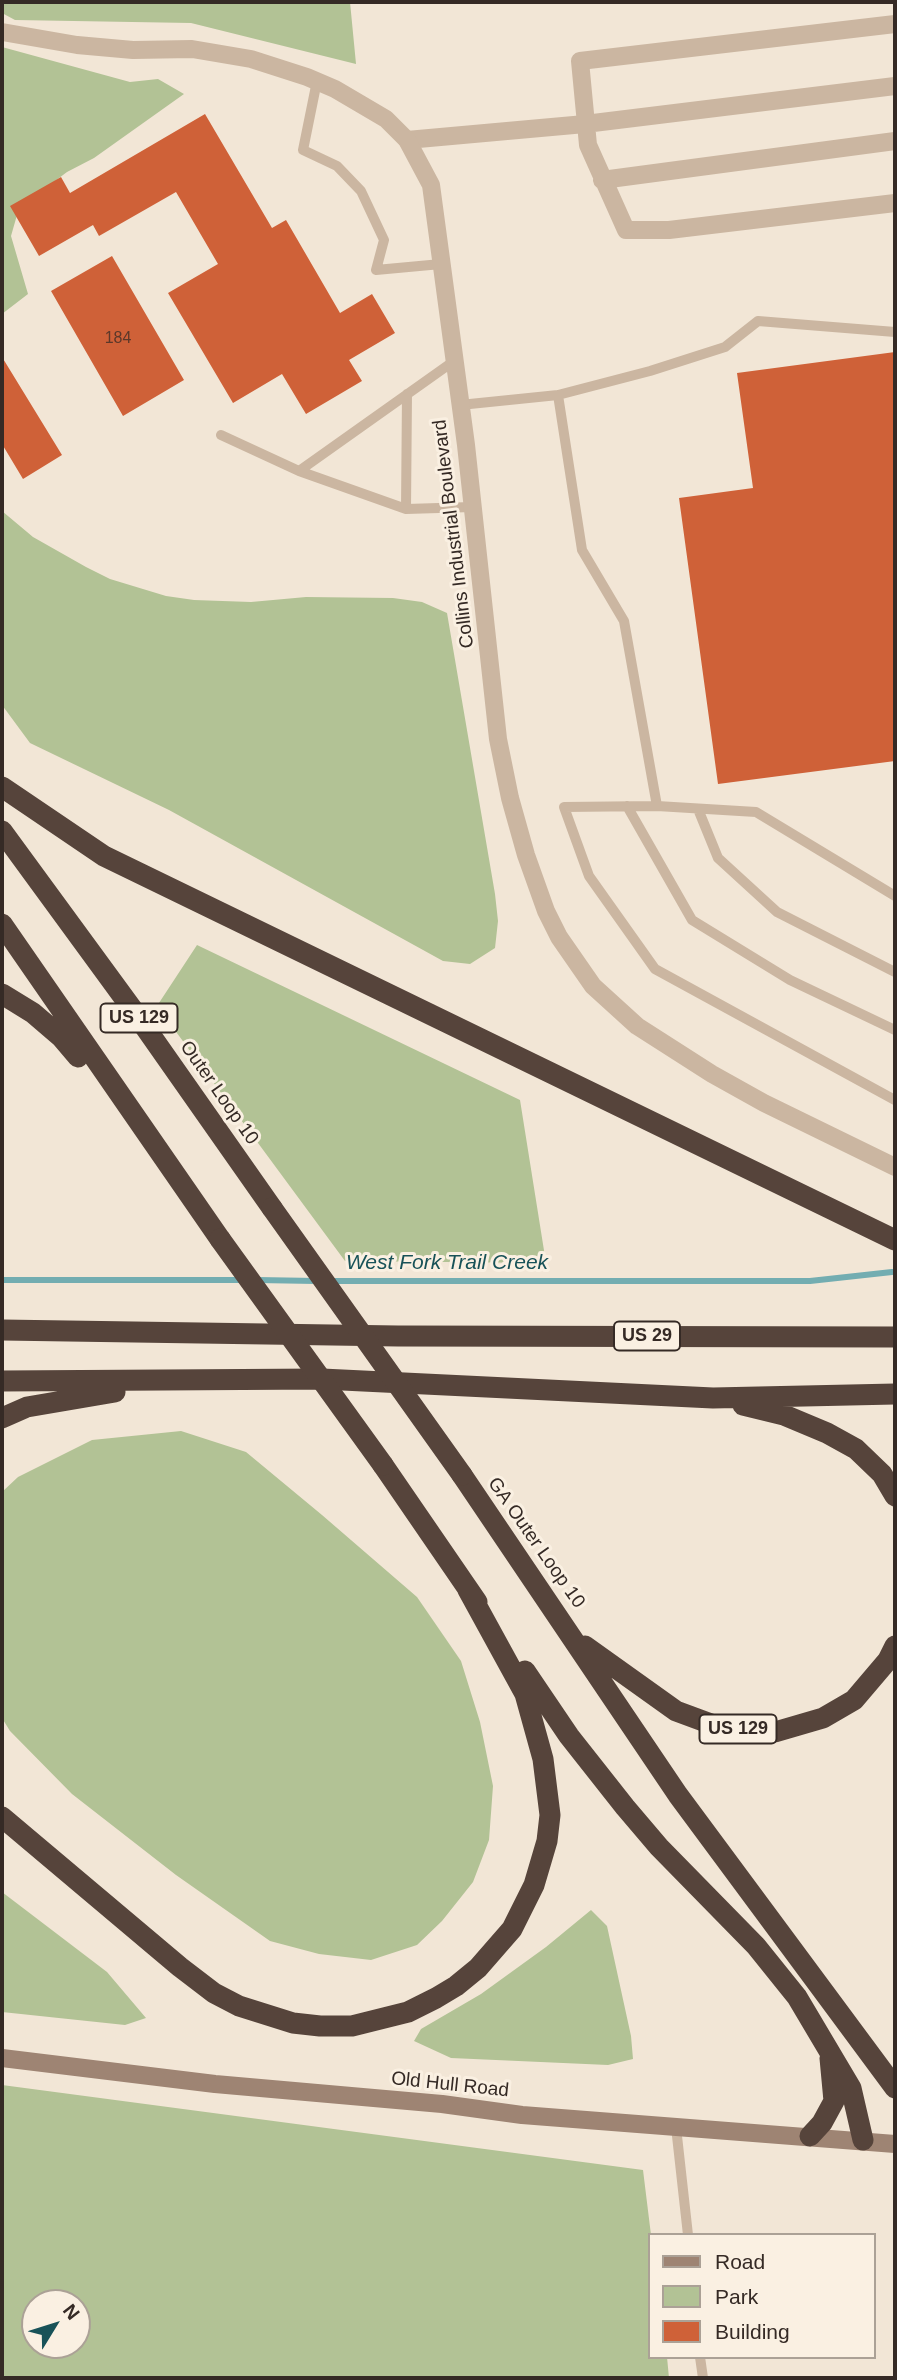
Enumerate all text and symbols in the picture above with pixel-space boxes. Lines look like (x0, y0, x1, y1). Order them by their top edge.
house number: 184 (105, 329, 131, 349)
street label: Collins Industrial Boulevard (429, 418, 479, 650)
road number: US 129 (100, 1003, 178, 1032)
street label: Outer Loop 10 (175, 1037, 263, 1149)
water label: West Fork Trail Creek (346, 1250, 548, 1276)
road number: US 29 (614, 1322, 680, 1350)
street label: GA Outer Loop 10 (482, 1473, 590, 1613)
road number: US 129 (700, 1714, 776, 1744)
street label: Old Hull Road (390, 2067, 510, 2103)
legend (648, 2233, 876, 2359)
text: Road (715, 2250, 765, 2273)
text: Park (715, 2285, 758, 2308)
north arrow (21, 2289, 91, 2359)
text: N (59, 2300, 84, 2324)
text: Building (715, 2320, 790, 2343)

